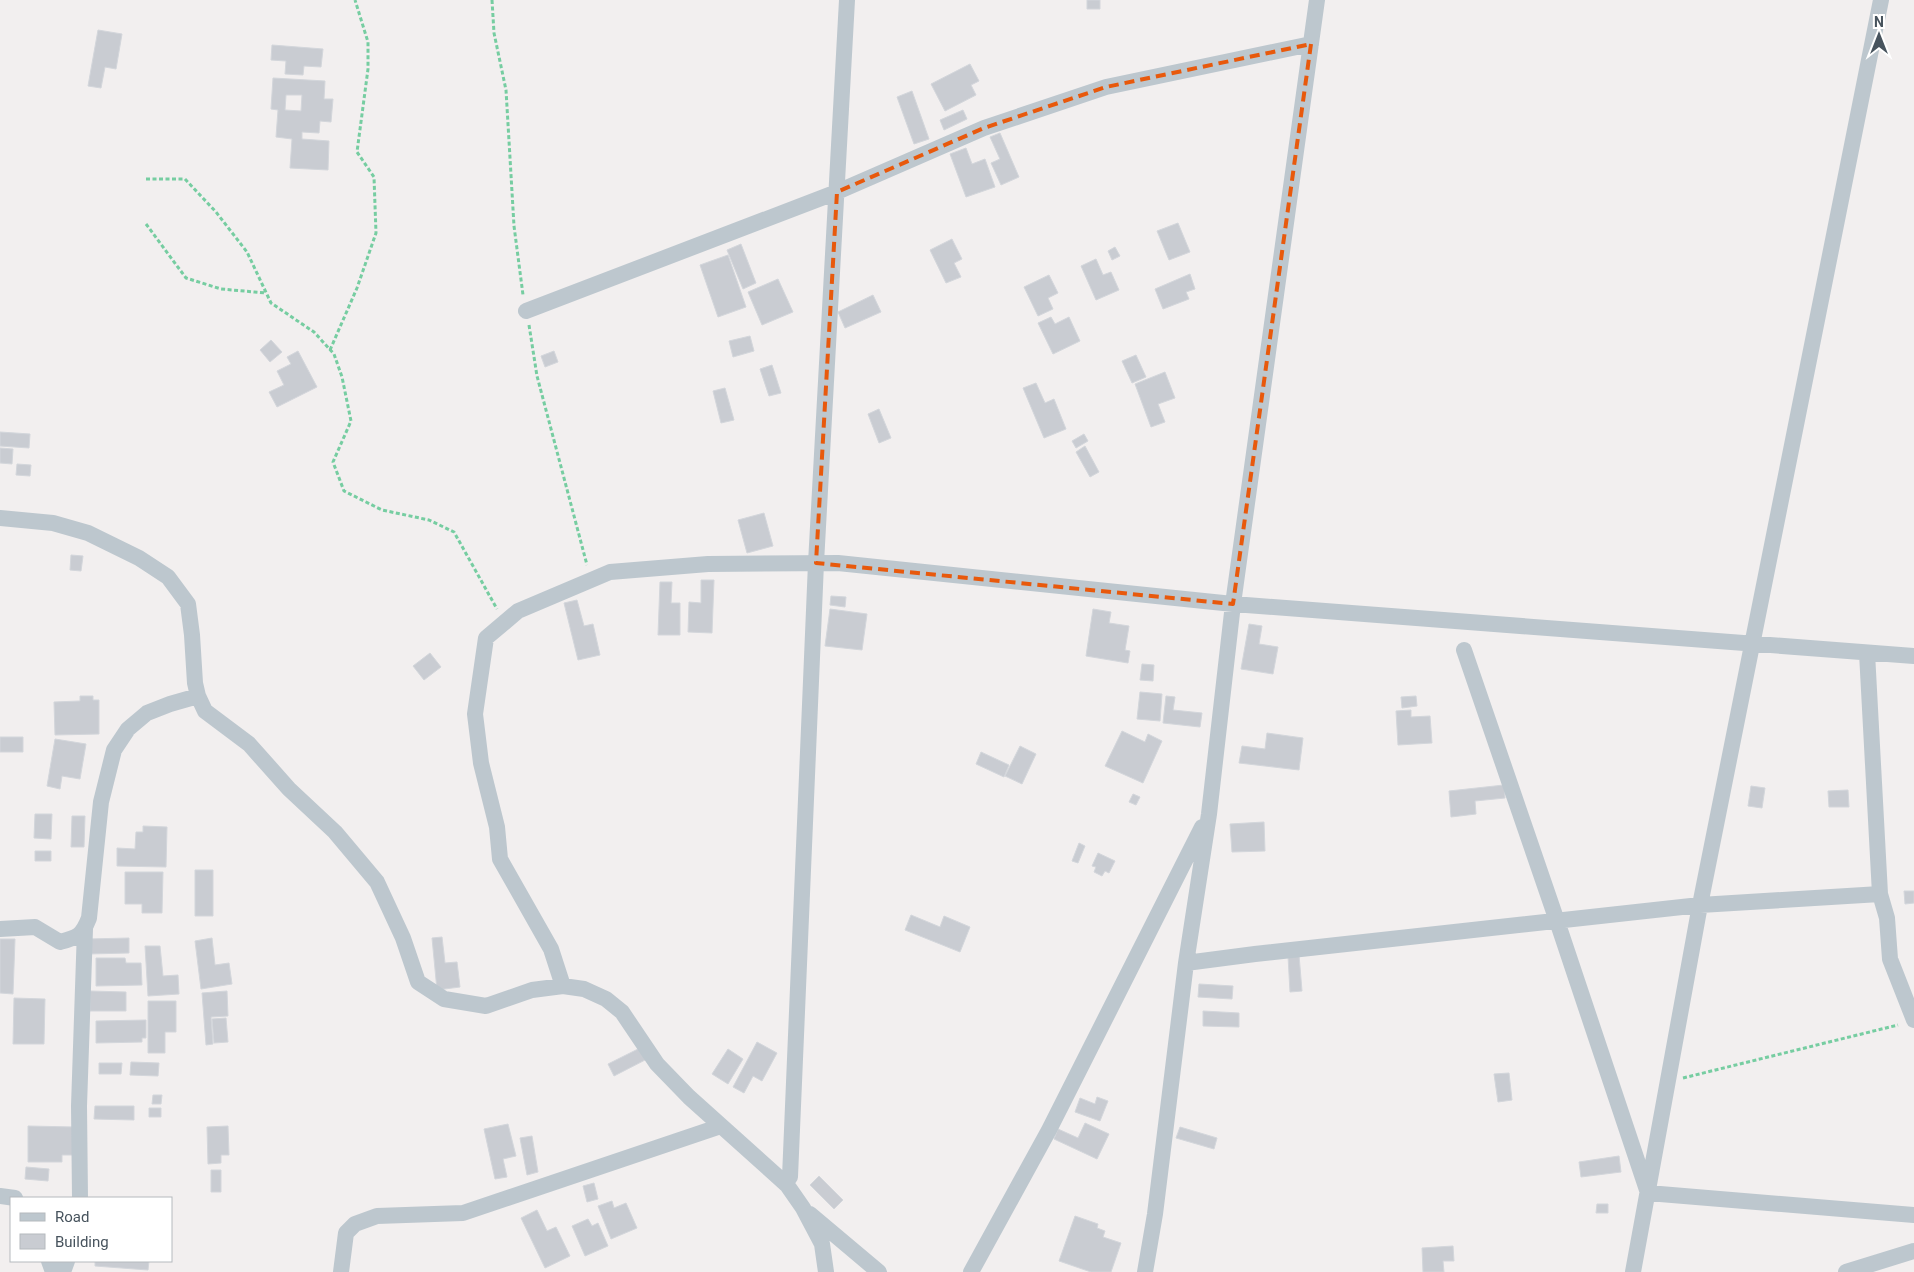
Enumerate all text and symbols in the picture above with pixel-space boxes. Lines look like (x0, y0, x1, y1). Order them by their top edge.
north arrow (1854, 10, 1904, 60)
text: N (1874, 14, 1884, 30)
legend (10, 1197, 172, 1262)
text: Road (55, 1208, 89, 1226)
text: Building (55, 1233, 109, 1251)

